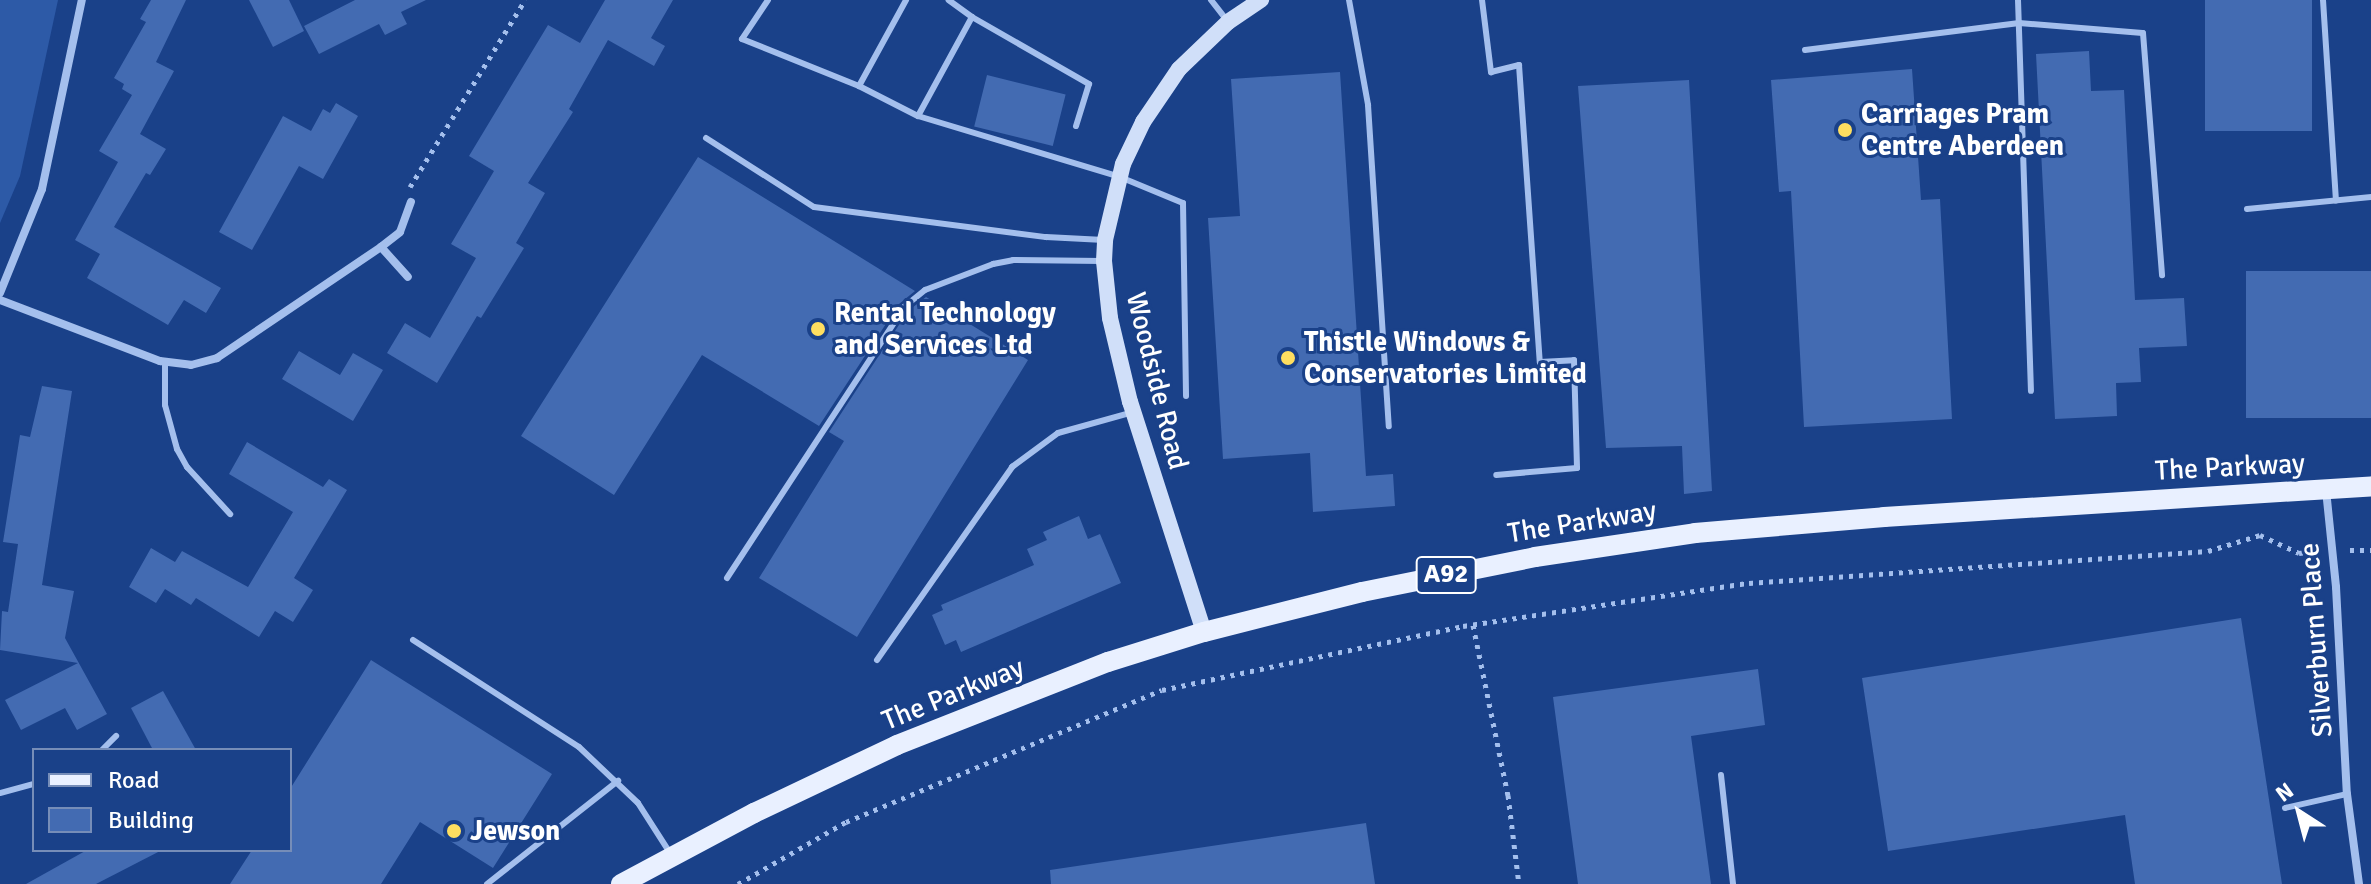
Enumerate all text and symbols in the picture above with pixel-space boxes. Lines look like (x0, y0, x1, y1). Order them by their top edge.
place label: Carriages Pram Centre Aberdeen (1861, 97, 2064, 163)
marker: Carriages Pram Centre Aberdeen (1836, 121, 1854, 139)
street label: Woodside Road (1119, 289, 1195, 473)
place label: Rental Technology and Services Ltd (834, 296, 1056, 362)
marker: Rental Technology and Services Ltd (809, 320, 827, 338)
place label: Thistle Windows & Conservatories Limited (1304, 325, 1587, 391)
marker: Thistle Windows & Conservatories Limited (1279, 349, 1297, 367)
street label: The Parkway (2154, 446, 2306, 488)
street label: The Parkway (1505, 494, 1659, 550)
street label: Silverburn Place (2292, 542, 2340, 738)
road number: A92 (1414, 553, 1478, 597)
street label: The Parkway (877, 650, 1029, 738)
legend (32, 748, 292, 852)
text: Road (108, 765, 159, 795)
north arrow (2259, 772, 2339, 852)
text: N (2270, 777, 2299, 808)
text: Building (108, 805, 194, 835)
place label: Jewson (470, 814, 560, 848)
marker: Jewson (445, 822, 463, 840)

